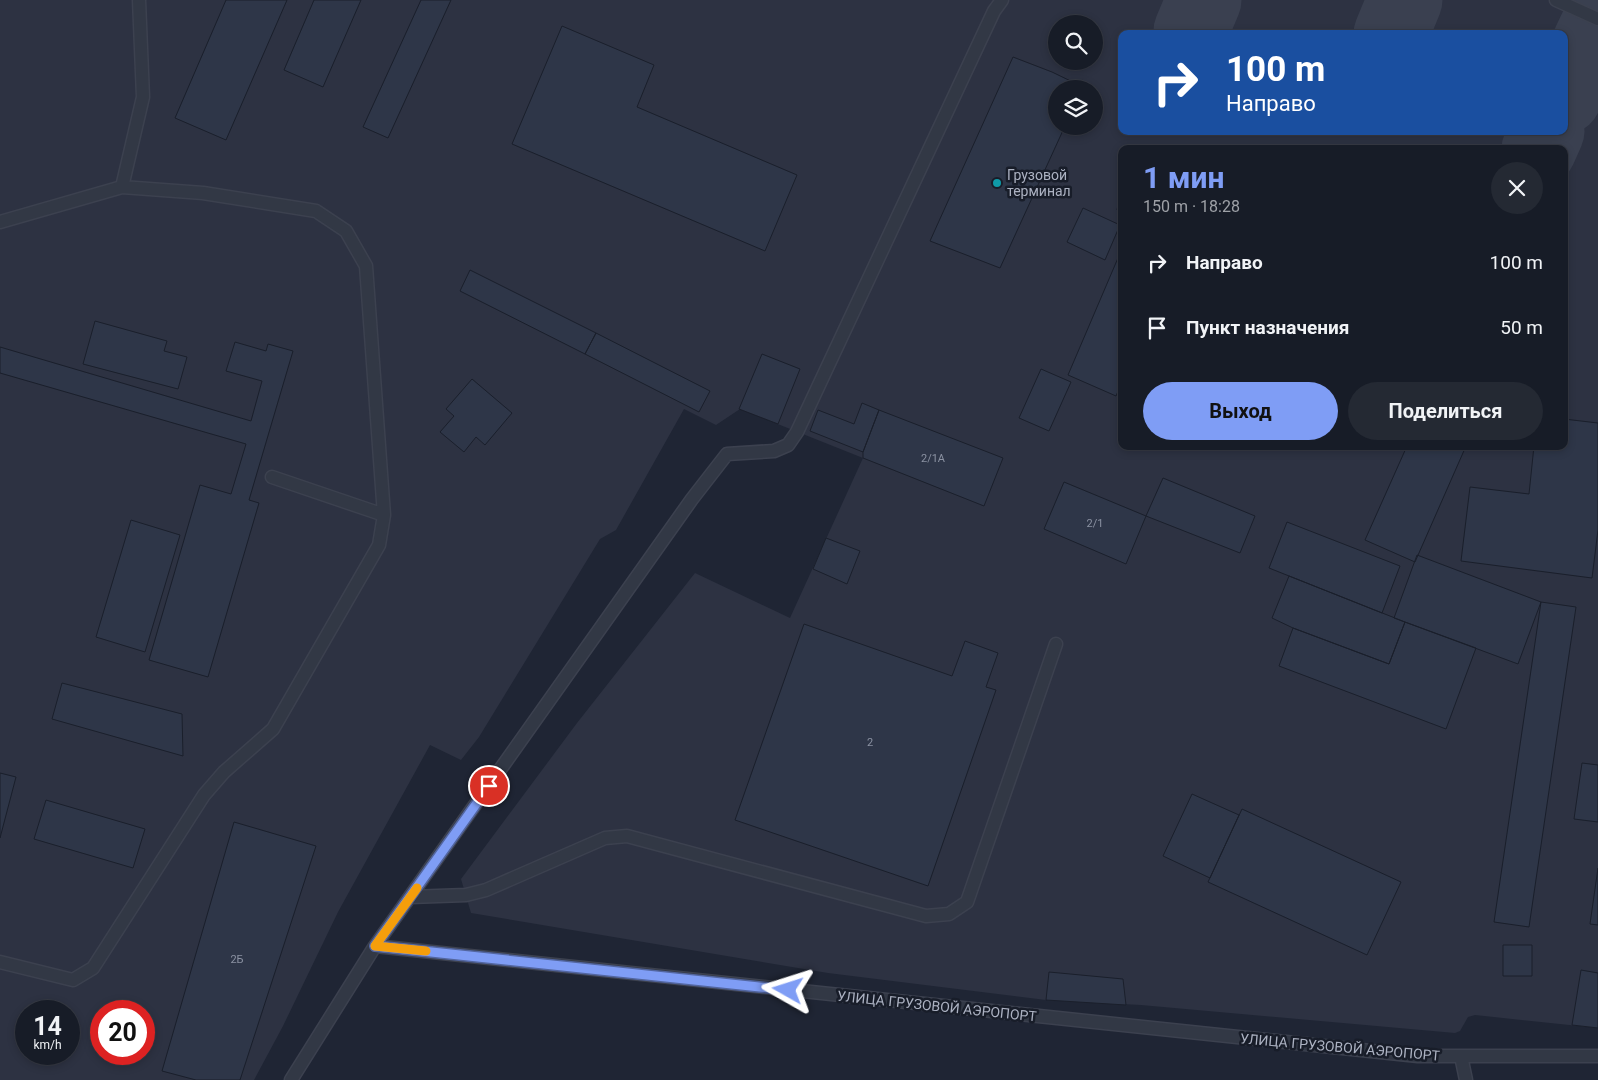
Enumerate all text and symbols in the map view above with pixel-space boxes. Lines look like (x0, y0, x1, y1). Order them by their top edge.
map controls (1048, 15, 1103, 135)
button: search (1048, 15, 1103, 70)
text: 100 m (1226, 49, 1325, 90)
icon: right (1143, 50, 1208, 115)
button: layers (1048, 80, 1103, 135)
text: Направо (1226, 91, 1316, 116)
text: 1 мин (1143, 160, 1224, 195)
button: close (1491, 162, 1543, 214)
place label: Грузовой терминал (1007, 167, 1071, 199)
marker: Грузовой терминал (991, 177, 1003, 189)
text: 150 m · 18:28 (1143, 197, 1240, 216)
icon: right (1143, 249, 1171, 277)
text: Направо (1186, 251, 1263, 274)
text: 100 m (1490, 251, 1543, 274)
icon: arrive (1143, 314, 1171, 342)
text: Пункт назначения (1186, 316, 1349, 339)
text: 50 m (1500, 316, 1543, 339)
button: Выход (1143, 382, 1338, 440)
button: Поделиться (1348, 382, 1543, 440)
house number: 2/1А (921, 452, 946, 465)
house number: 2/1 (1087, 517, 1103, 530)
house number: 2 (867, 736, 873, 749)
pin (468, 765, 510, 807)
icon: arrive (475, 772, 503, 800)
house number: 2Б (230, 953, 244, 966)
position arrow (761, 963, 813, 1015)
street label: УЛИЦА ГРУЗОВОЙ АЭРОПОРТ (837, 988, 1038, 1024)
speed limit sign: 20 (90, 1000, 155, 1065)
text: 14 (33, 1012, 62, 1041)
street label: УЛИЦА ГРУЗОВОЙ АЭРОПОРТ (1240, 1030, 1441, 1064)
text: km/h (33, 1038, 62, 1052)

